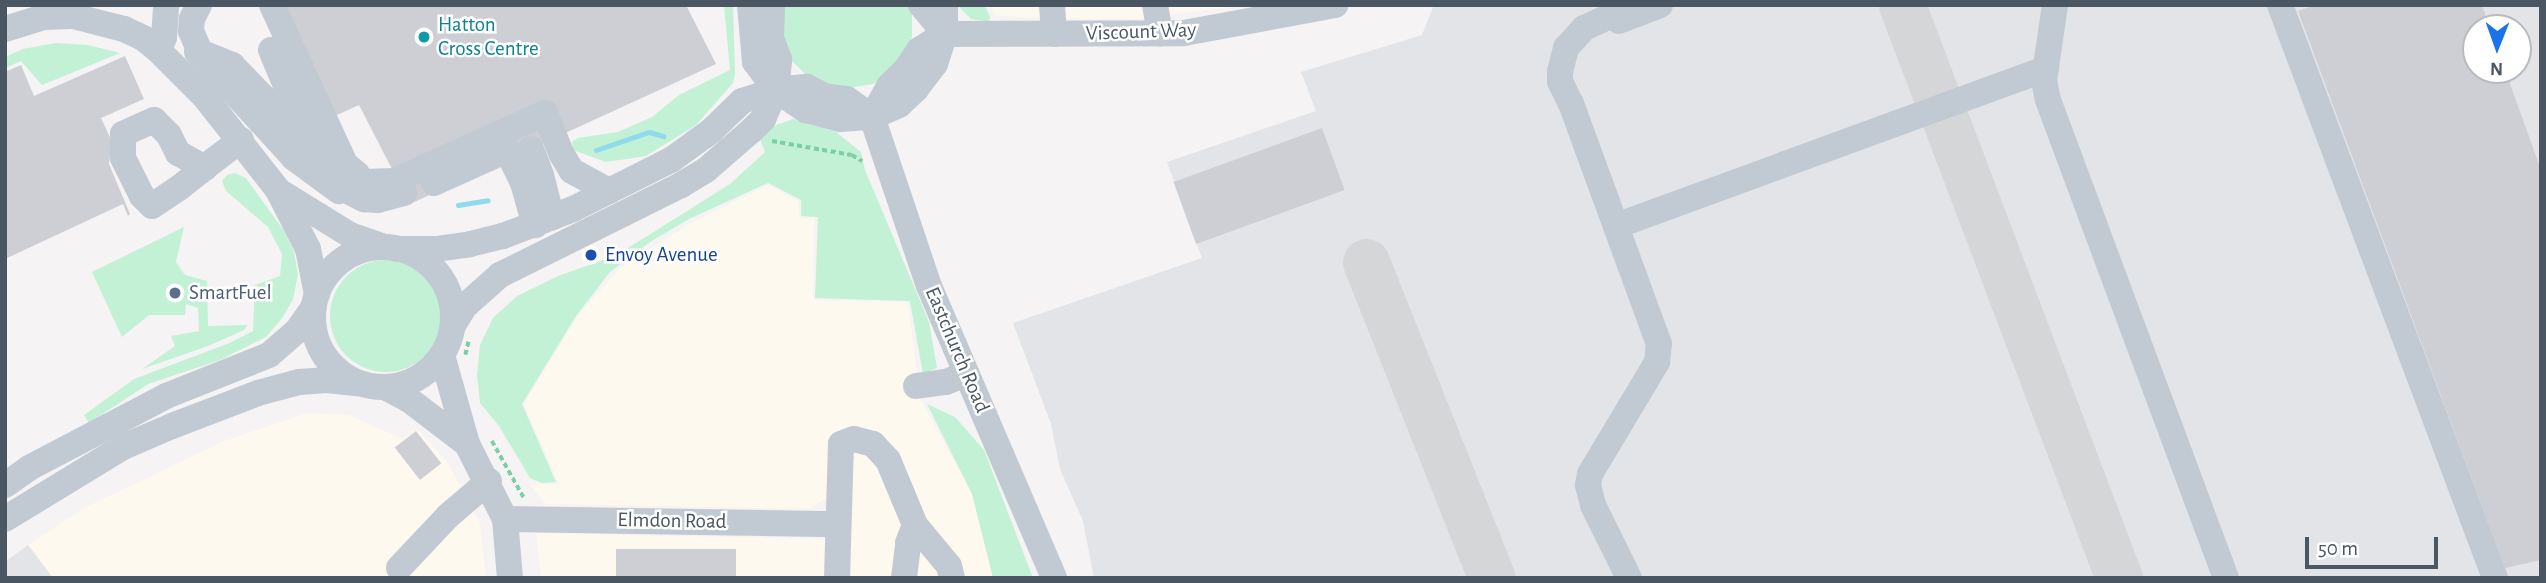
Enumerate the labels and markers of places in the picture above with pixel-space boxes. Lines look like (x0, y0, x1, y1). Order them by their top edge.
place label: Hatton Cross Centre (438, 12, 539, 62)
marker: Hatton Cross Centre (416, 29, 432, 45)
place label: Envoy Avenue (605, 242, 718, 268)
marker: Envoy Avenue (583, 247, 599, 263)
place label: SmartFuel (189, 280, 272, 306)
marker: SmartFuel (167, 285, 183, 301)

